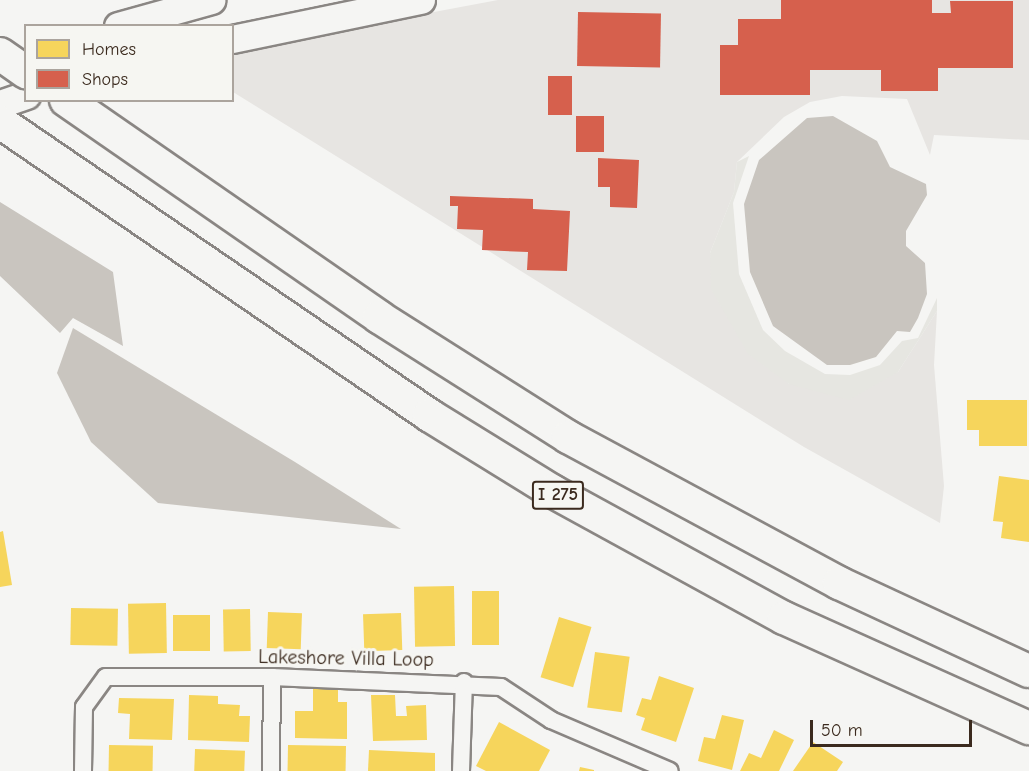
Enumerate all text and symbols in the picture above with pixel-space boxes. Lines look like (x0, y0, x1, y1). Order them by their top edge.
legend (24, 24, 234, 102)
text: Homes (82, 39, 136, 60)
text: Shops (82, 69, 128, 90)
road number: I 275 (531, 480, 585, 510)
street label: Lakeshore Villa Loop (258, 644, 434, 672)
scale bar (813, 708, 975, 746)
text: 50 m (821, 720, 863, 741)

